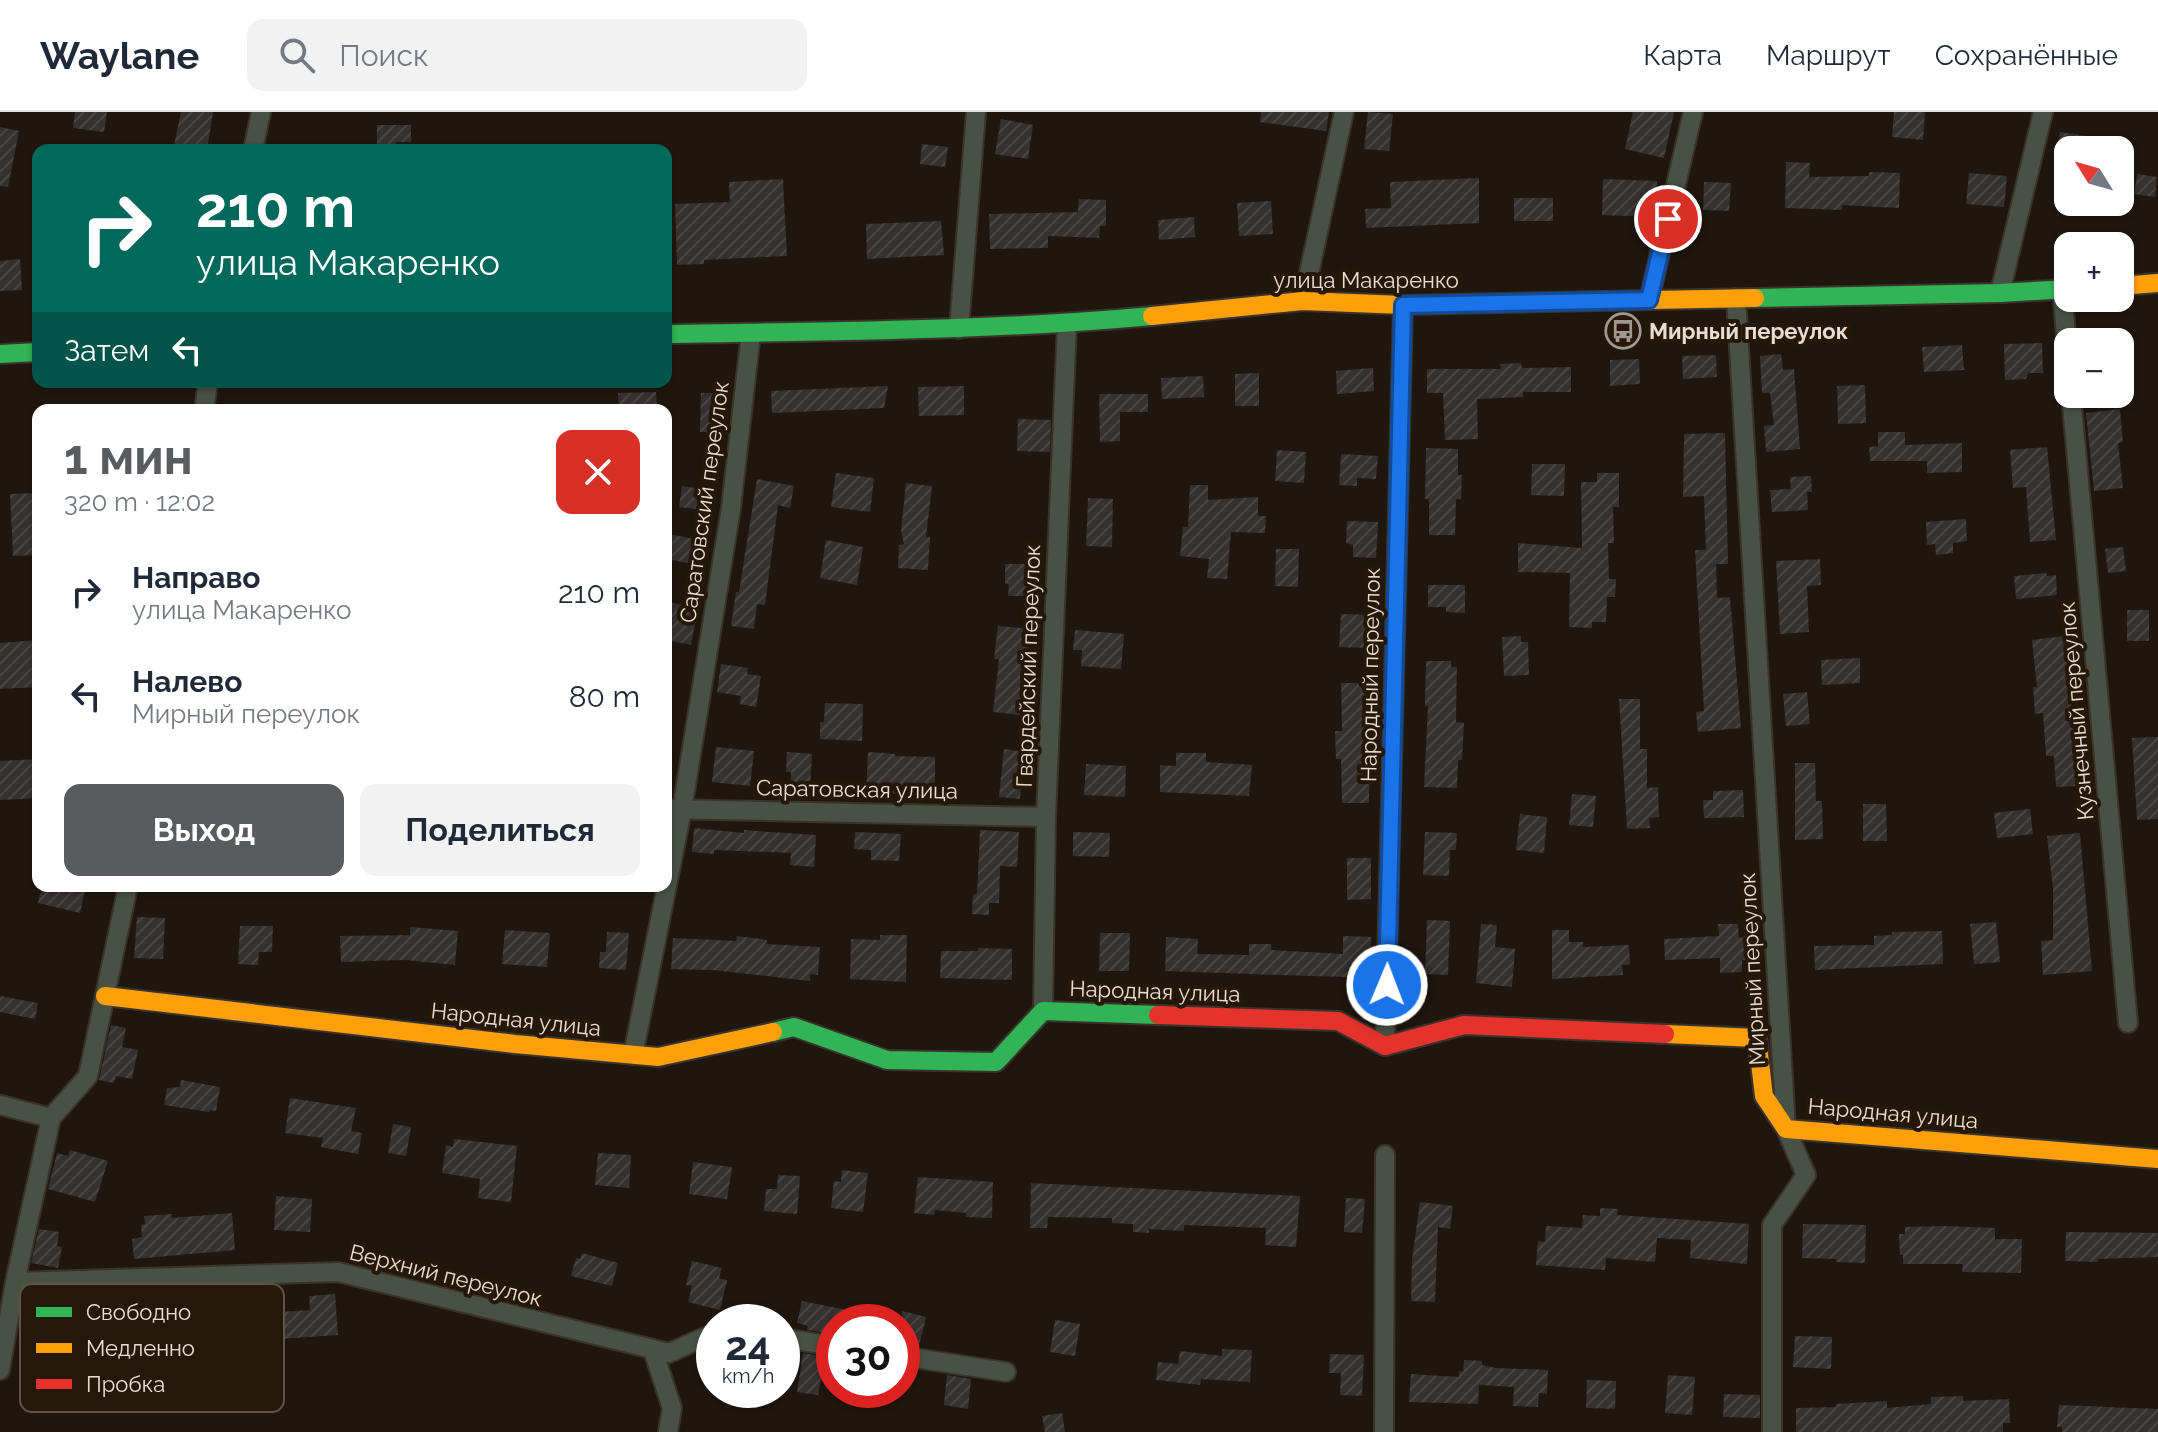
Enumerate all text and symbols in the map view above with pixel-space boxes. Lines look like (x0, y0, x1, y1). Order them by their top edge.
search box (247, 19, 807, 91)
text: Waylane (40, 33, 199, 78)
icon: search (275, 33, 319, 77)
text: Поиск (339, 38, 429, 73)
text: Карта (1643, 39, 1722, 72)
text: Маршрут (1766, 39, 1891, 72)
text: Сохранённые (1935, 39, 2118, 72)
north arrow (2054, 136, 2134, 216)
map controls (2054, 136, 2134, 408)
text: 210 m (196, 174, 355, 240)
icon: right (64, 176, 168, 280)
pin (1634, 185, 1702, 253)
icon: arrive (1646, 197, 1690, 241)
button: + (2054, 232, 2134, 312)
text: улица Макаренко (196, 241, 500, 283)
street label: улица Макаренко (1273, 267, 1459, 293)
bus stop icon: Мирный переулок (1604, 312, 1642, 350)
place label: Мирный переулок (1649, 318, 1849, 344)
icon: left (165, 328, 209, 372)
button: − (2054, 328, 2134, 408)
text: Затем (64, 333, 149, 368)
street label: Саратовский переулок (674, 380, 734, 624)
text: 1 мин (64, 429, 193, 485)
button: close (556, 430, 640, 514)
text: 320 m · 12:02 (64, 487, 215, 517)
street label: Гвардейский переулок (1011, 544, 1045, 788)
text: Направо (132, 560, 261, 595)
street label: Народный переулок (1355, 568, 1385, 782)
icon: right (64, 570, 108, 614)
text: 210 m (558, 575, 640, 610)
text: улица Макаренко (132, 595, 351, 625)
street label: Кузнечный переулок (2053, 601, 2099, 821)
text: Налево (132, 664, 242, 699)
icon: left (64, 674, 108, 718)
text: 80 m (569, 679, 640, 714)
text: Мирный переулок (132, 699, 360, 729)
street label: Саратовская улица (756, 774, 958, 804)
button: Выход (64, 784, 344, 876)
button: Поделиться (360, 784, 640, 876)
street label: Мирный переулок (1734, 872, 1770, 1066)
position arrow (1345, 943, 1429, 1027)
street label: Народная улица (1069, 975, 1241, 1007)
street label: Народная улица (430, 997, 602, 1041)
street label: Народная улица (1807, 1093, 1979, 1133)
street label: Верхний переулок (347, 1239, 545, 1311)
legend (20, 1284, 284, 1412)
text: Свободно (86, 1299, 191, 1325)
speed limit sign: 30 (816, 1304, 920, 1408)
text: 24 (725, 1322, 771, 1369)
text: Медленно (86, 1335, 195, 1361)
text: km/h (722, 1364, 774, 1388)
text: Пробка (86, 1371, 165, 1397)

